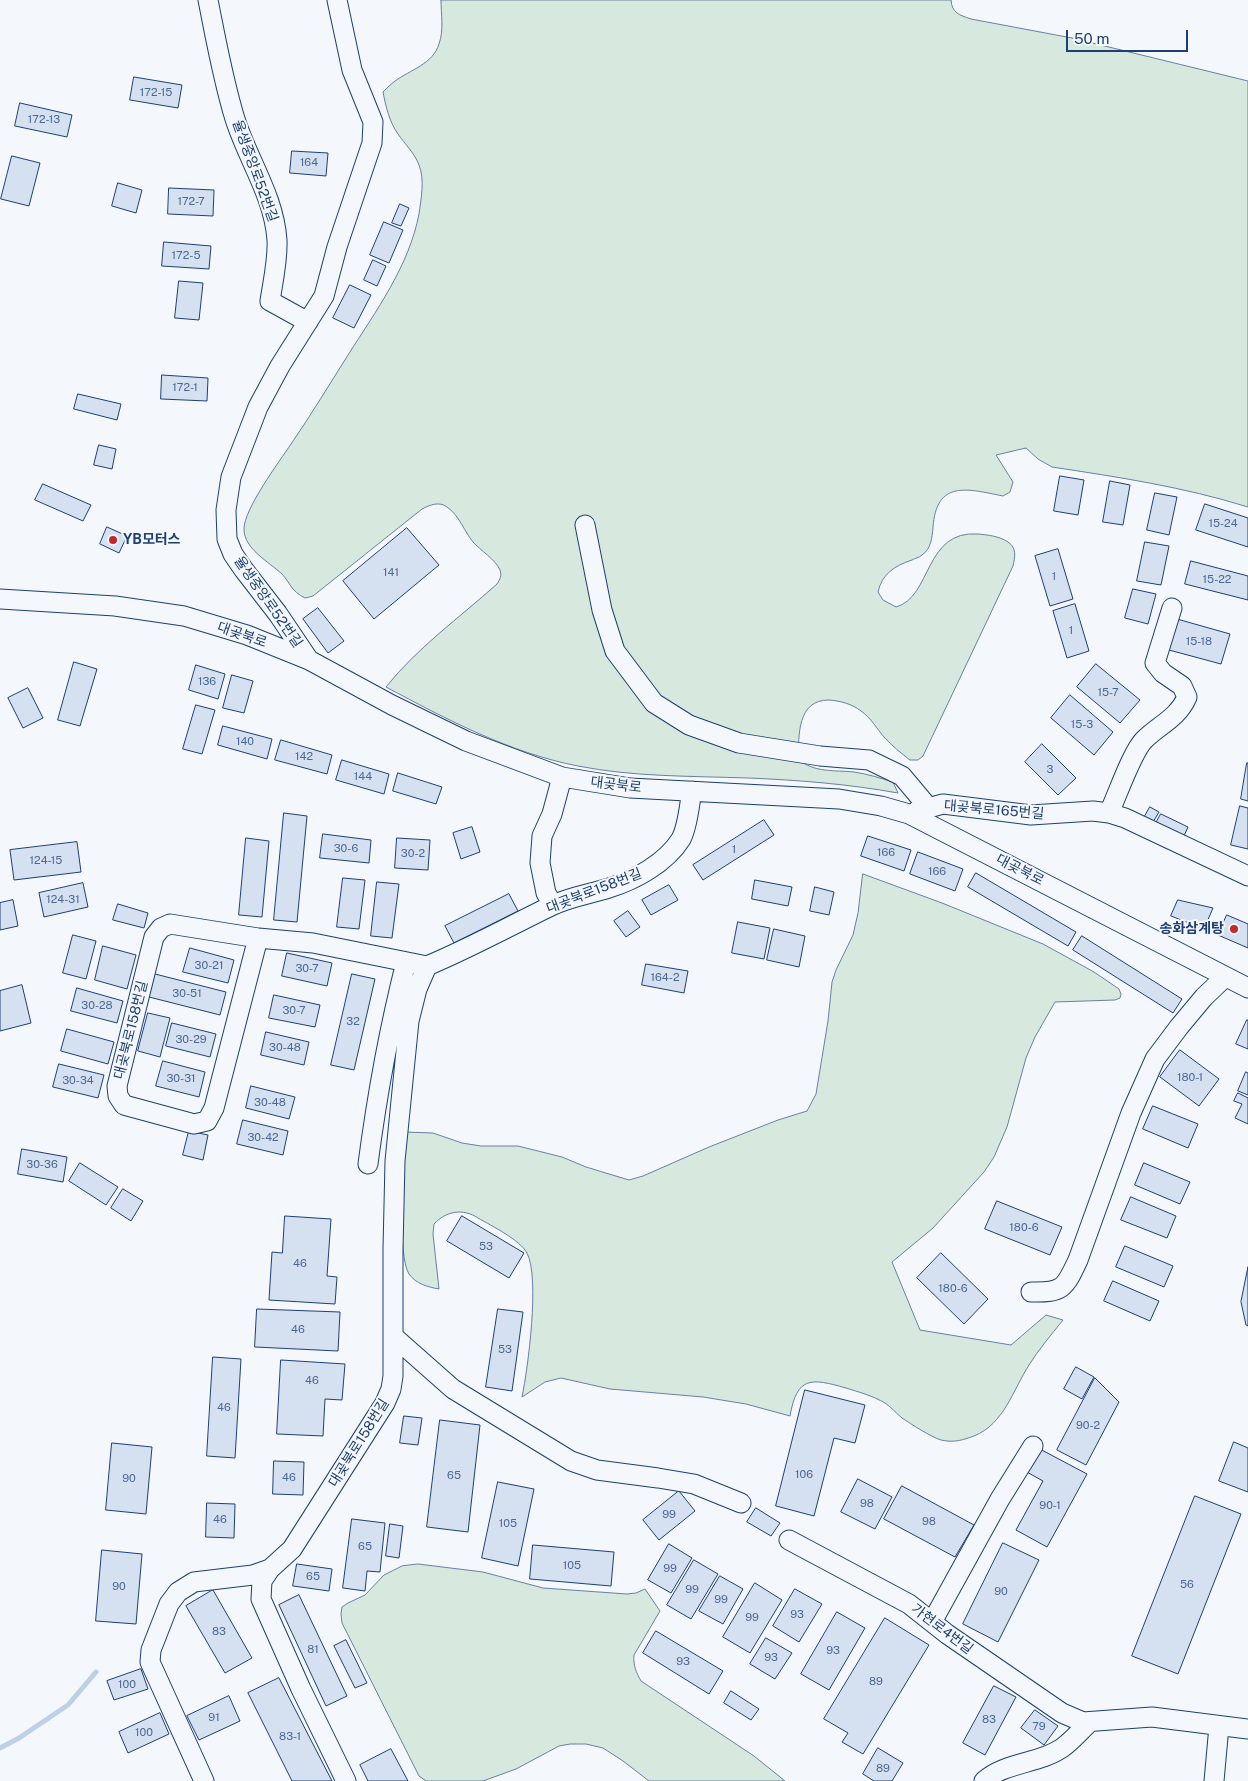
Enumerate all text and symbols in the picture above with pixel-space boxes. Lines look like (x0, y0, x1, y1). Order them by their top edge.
scale bar (1068, 20, 1190, 52)
text: 50 m (1074, 30, 1109, 47)
house number: 172-15 (140, 86, 172, 100)
house number: 172-13 (28, 113, 60, 127)
street label: 율생중앙로52번길 (229, 118, 281, 224)
house number: 164 (300, 156, 318, 170)
house number: 172-7 (177, 195, 205, 209)
house number: 172-5 (172, 249, 200, 263)
house number: 172-1 (172, 381, 198, 395)
house number: 15-24 (1208, 517, 1238, 531)
place label: YB모터스 (123, 532, 181, 548)
marker: YB모터스 (107, 534, 119, 546)
street label: 율생중앙로52번길 (230, 553, 306, 651)
house number: 141 (383, 566, 399, 580)
house number: 1 (1052, 570, 1056, 584)
house number: 15-22 (1203, 573, 1231, 587)
street label: 대곶북로 (215, 619, 269, 651)
house number: 1 (1069, 624, 1073, 638)
house number: 15-18 (1186, 635, 1212, 649)
house number: 136 (198, 675, 216, 689)
house number: 15-7 (1097, 686, 1119, 700)
house number: 15-3 (1071, 718, 1093, 732)
house number: 140 (236, 735, 254, 749)
house number: 142 (295, 750, 313, 764)
house number: 3 (1047, 763, 1053, 777)
house number: 144 (354, 770, 372, 784)
street label: 대곶북로 (589, 774, 643, 796)
street label: 대곶북로165번길 (943, 797, 1045, 823)
house number: 30-6 (334, 842, 358, 856)
house number: 1 (732, 843, 736, 857)
house number: 166 (877, 846, 895, 860)
house number: 30-2 (401, 847, 425, 861)
street label: 대곶북로 (993, 851, 1047, 889)
house number: 124-15 (30, 854, 62, 868)
street label: 대곶북로158번길 (544, 865, 644, 917)
house number: 166 (928, 865, 946, 879)
house number: 124-31 (46, 893, 80, 907)
place label: 송화삼계탕 (1160, 921, 1224, 937)
marker: 송화삼계탕 (1228, 923, 1240, 935)
house number: 30-21 (195, 959, 223, 973)
house number: 30-7 (295, 962, 319, 976)
house number: 164-2 (651, 971, 679, 985)
street label: 대곶북로158번길 (111, 979, 151, 1081)
house number: 30-51 (172, 987, 202, 1001)
house number: 30-28 (81, 999, 113, 1013)
house number: 30-7 (282, 1004, 306, 1018)
house number: 32 (346, 1015, 360, 1029)
house number: 30-29 (175, 1033, 207, 1047)
house number: 30-48 (269, 1041, 301, 1055)
house number: 180-1 (1177, 1071, 1203, 1085)
house number: 30-31 (166, 1072, 196, 1086)
house number: 30-34 (62, 1074, 94, 1088)
house number: 30-48 (254, 1096, 286, 1110)
house number: 30-42 (247, 1131, 279, 1145)
house number: 30-36 (26, 1158, 58, 1172)
house number: 180-6 (1009, 1221, 1039, 1235)
house number: 53 (479, 1240, 493, 1254)
house number: 46 (293, 1257, 307, 1271)
house number: 180-6 (938, 1282, 968, 1296)
house number: 46 (291, 1323, 305, 1337)
house number: 53 (498, 1343, 512, 1357)
house number: 46 (305, 1374, 319, 1388)
street label: 대곶북로158번길 (325, 1396, 393, 1490)
house number: 46 (217, 1401, 231, 1415)
house number: 90-2 (1076, 1419, 1100, 1433)
house number: 106 (795, 1468, 813, 1482)
house number: 65 (447, 1469, 461, 1483)
house number: 46 (282, 1471, 296, 1485)
house number: 90 (122, 1472, 136, 1486)
house number: 98 (860, 1497, 874, 1511)
house number: 90-1 (1039, 1499, 1061, 1513)
house number: 99 (662, 1508, 676, 1522)
house number: 46 (213, 1513, 227, 1527)
house number: 98 (922, 1515, 936, 1529)
house number: 105 (499, 1517, 517, 1531)
house number: 65 (358, 1540, 372, 1554)
house number: 105 (563, 1559, 581, 1573)
house number: 99 (663, 1562, 677, 1576)
house number: 65 (306, 1570, 320, 1584)
house number: 56 (1180, 1578, 1194, 1592)
house number: 90 (112, 1580, 126, 1594)
house number: 99 (685, 1583, 699, 1597)
house number: 90 (994, 1585, 1008, 1599)
house number: 99 (714, 1593, 728, 1607)
street label: 가현로4번길 (908, 1600, 976, 1658)
house number: 93 (790, 1608, 804, 1622)
house number: 99 (745, 1611, 759, 1625)
house number: 83 (212, 1625, 226, 1639)
house number: 81 (307, 1643, 319, 1657)
house number: 93 (826, 1644, 840, 1658)
house number: 93 (764, 1651, 778, 1665)
house number: 93 (676, 1655, 690, 1669)
house number: 89 (869, 1675, 883, 1689)
house number: 100 (118, 1678, 136, 1692)
house number: 91 (208, 1711, 220, 1725)
house number: 83 (982, 1713, 996, 1727)
house number: 79 (1032, 1720, 1046, 1734)
house number: 100 (135, 1726, 153, 1740)
house number: 83-1 (279, 1730, 301, 1744)
house number: 89 (876, 1762, 890, 1776)

